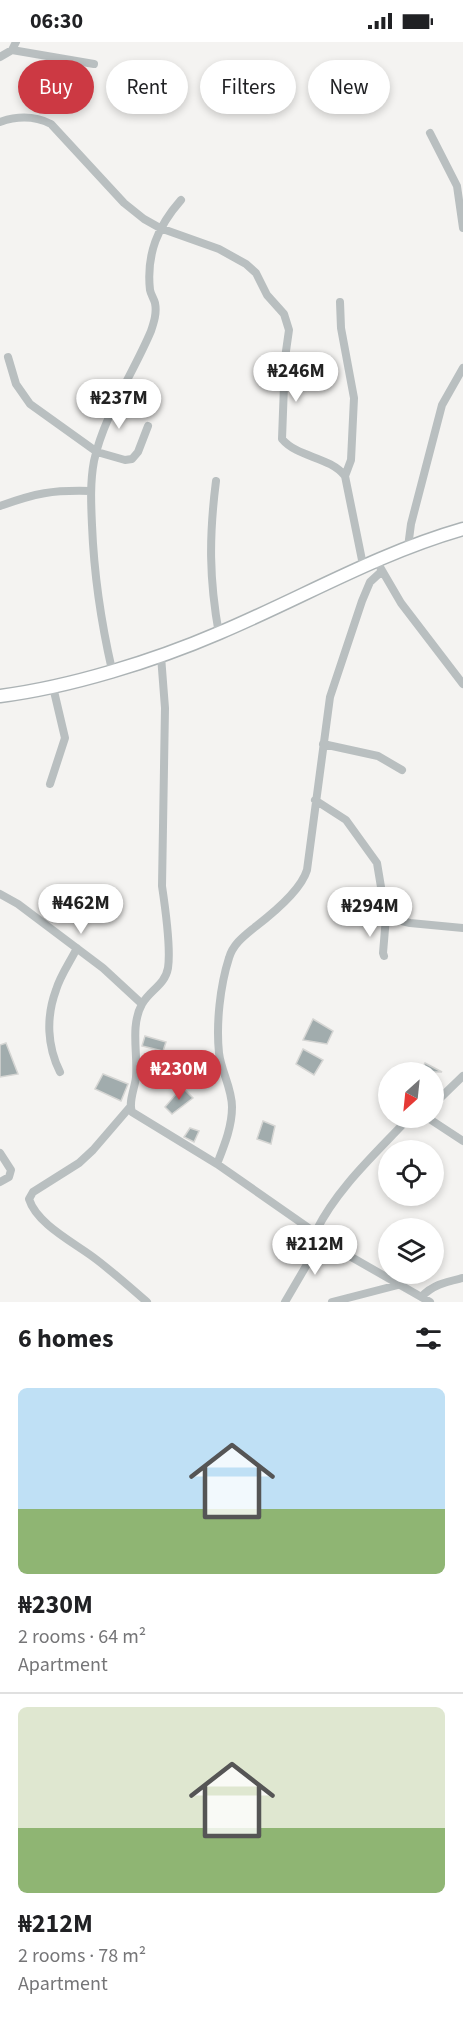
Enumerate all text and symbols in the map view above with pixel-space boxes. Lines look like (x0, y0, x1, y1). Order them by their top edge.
text: 06:30 (30, 5, 83, 37)
chip: Buy (18, 60, 94, 114)
chip: Rent (106, 60, 188, 114)
chip: Filters (200, 60, 296, 114)
chip: New (308, 60, 390, 114)
pin: ₦246M (254, 352, 338, 403)
text: ₦246M (267, 357, 325, 385)
pin: ₦237M (77, 379, 161, 430)
text: ₦237M (90, 384, 148, 412)
pin: ₦462M (39, 884, 123, 935)
pin: ₦294M (328, 887, 412, 938)
text: ₦462M (52, 889, 110, 917)
text: ₦294M (341, 892, 399, 920)
pin: ₦230M (137, 1050, 221, 1101)
text: ₦230M (150, 1055, 208, 1083)
north arrow (378, 1062, 444, 1128)
map controls (378, 1062, 444, 1284)
button: locate (378, 1140, 444, 1206)
button: layers (378, 1218, 444, 1284)
pin: ₦212M (273, 1225, 357, 1276)
text: ₦212M (286, 1230, 344, 1258)
text: 6 homes (18, 1320, 113, 1357)
icon: filters (412, 1322, 445, 1355)
icon: home (178, 1427, 286, 1535)
text: ₦230M (18, 1586, 93, 1623)
text: 2 rooms · 64 m² (18, 1623, 146, 1651)
text: Apartment (18, 1651, 108, 1679)
icon: home (178, 1746, 286, 1854)
text: ₦212M (18, 1905, 93, 1942)
text: 2 rooms · 78 m² (18, 1942, 146, 1970)
text: Apartment (18, 1970, 108, 1998)

